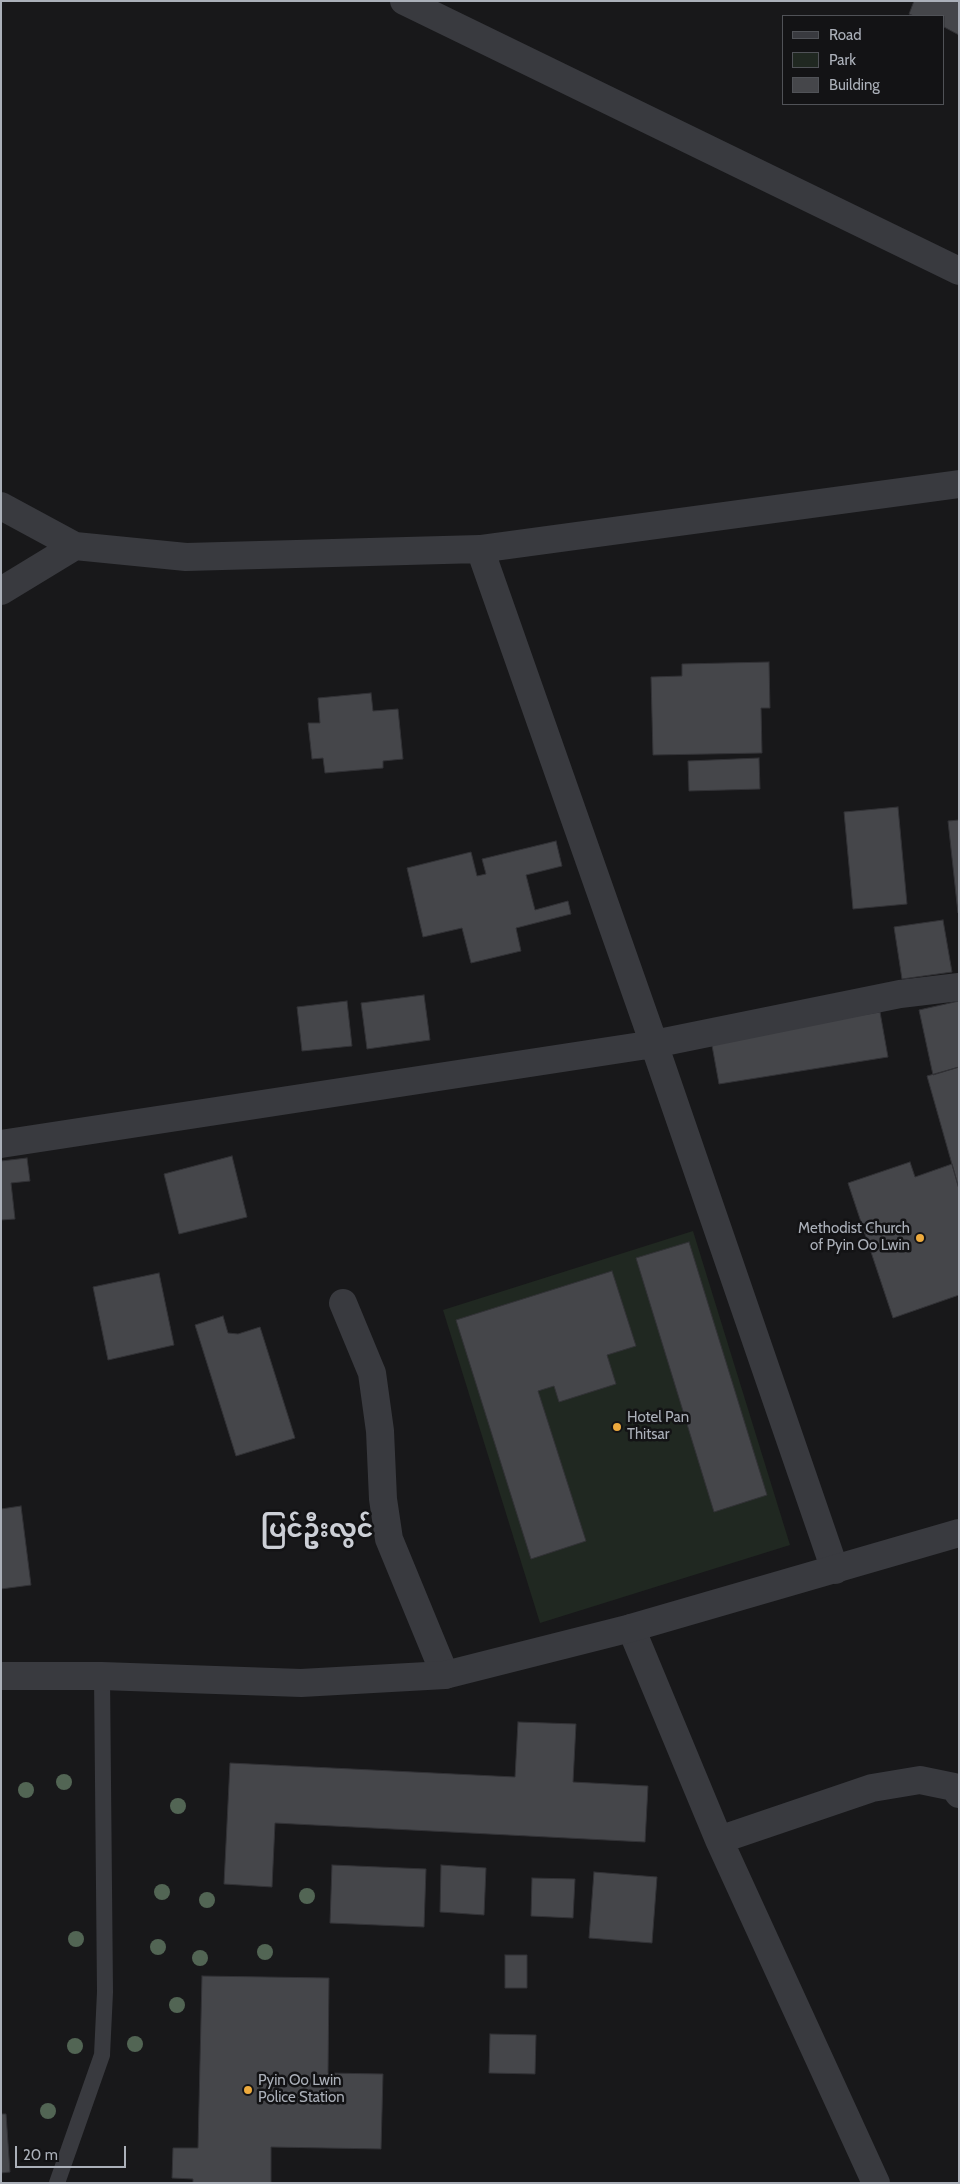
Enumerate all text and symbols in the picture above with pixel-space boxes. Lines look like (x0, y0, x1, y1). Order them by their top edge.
legend (782, 15, 945, 105)
text: Road (829, 26, 862, 44)
text: Park (829, 51, 856, 69)
text: Building (829, 76, 880, 94)
place label: Methodist Church of Pyin Oo Lwin (798, 1220, 910, 1255)
marker: Methodist Church of Pyin Oo Lwin (914, 1232, 926, 1244)
place label: Hotel Pan Thitsar (627, 1409, 689, 1444)
marker: Hotel Pan Thitsar (611, 1421, 623, 1433)
district label: ပြင်ဦးလွင် (261, 1515, 373, 1545)
place label: Pyin Oo Lwin Police Station (258, 2072, 345, 2107)
marker: Pyin Oo Lwin Police Station (242, 2084, 254, 2096)
scale bar (18, 2136, 129, 2168)
text: 20 m (23, 2146, 58, 2164)

